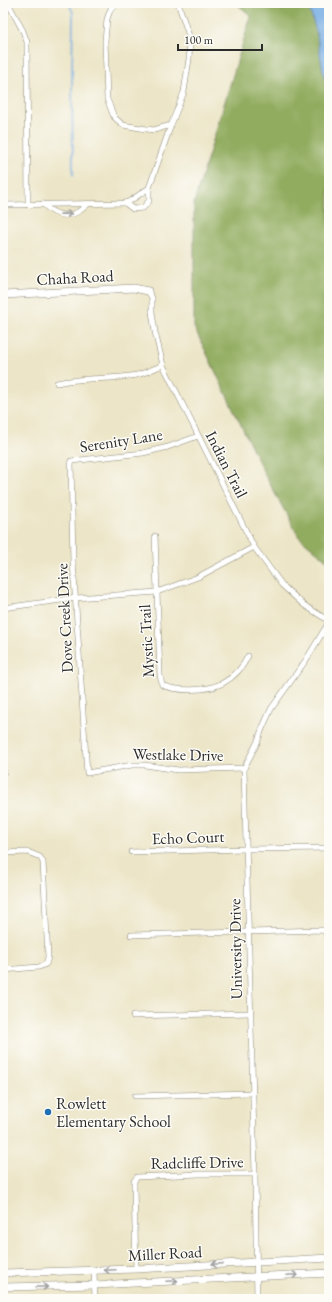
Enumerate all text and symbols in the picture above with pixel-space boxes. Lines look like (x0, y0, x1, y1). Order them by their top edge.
scale bar (178, 26, 262, 52)
text: 100 m (184, 32, 214, 48)
one-way arrow (59, 210, 72, 218)
street label: Chaha Road (36, 265, 115, 290)
street label: Serenity Lane (78, 424, 164, 457)
street label: Indian Trail (201, 427, 252, 501)
street label: Dove Creek Drive (51, 563, 78, 673)
street label: Mystic Trail (134, 604, 159, 678)
street label: Westlake Drive (132, 743, 224, 766)
street label: Echo Court (151, 826, 225, 849)
street label: University Drive (224, 898, 247, 1000)
place label: Rowlett Elementary School (56, 1093, 171, 1132)
marker: Rowlett Elementary School (43, 1107, 53, 1117)
street label: Radcliffe Drive (151, 1151, 243, 1174)
street label: Miller Road (127, 1241, 204, 1266)
one-way arrow (211, 1261, 224, 1268)
one-way arrow (104, 1266, 117, 1274)
one-way arrow (285, 1272, 298, 1279)
one-way arrow (165, 1278, 178, 1285)
one-way arrow (35, 1283, 48, 1291)

